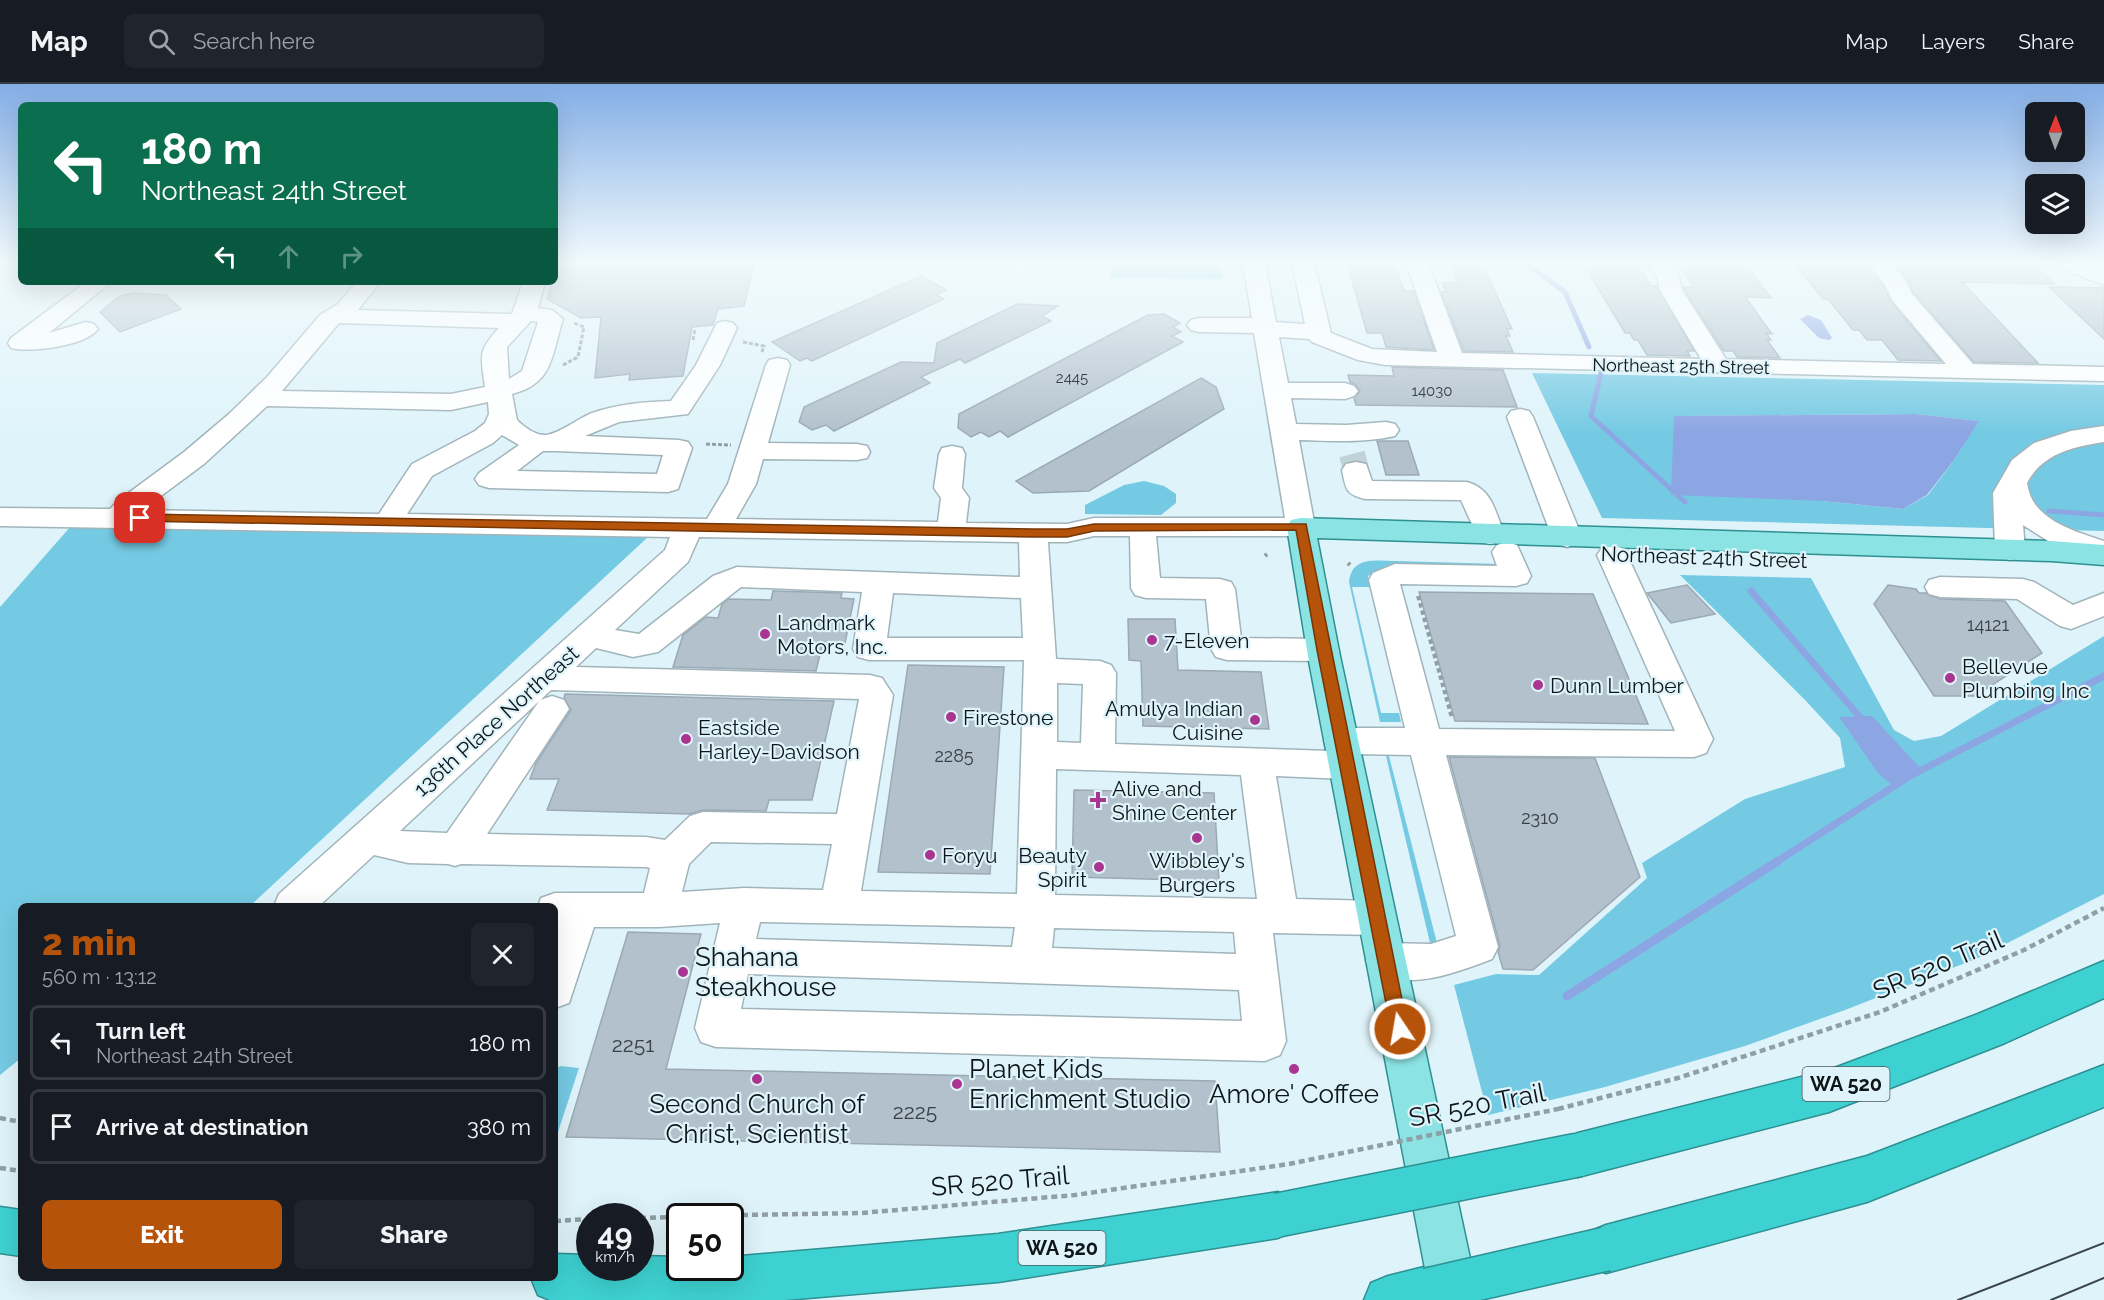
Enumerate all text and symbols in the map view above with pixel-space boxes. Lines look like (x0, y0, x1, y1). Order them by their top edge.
search box (124, 14, 544, 68)
text: Map (30, 25, 88, 58)
icon: search (145, 25, 178, 58)
text: Search here (193, 28, 315, 54)
text: Map (1845, 29, 1888, 54)
text: Layers (1921, 29, 1985, 54)
text: Share (2018, 29, 2074, 54)
north arrow (2025, 102, 2085, 162)
map controls (2025, 102, 2085, 234)
text: 180 m (141, 125, 262, 174)
icon: left (42, 126, 120, 204)
button: layers (2025, 174, 2085, 234)
text: Northeast 24th Street (141, 175, 407, 206)
icon: left (209, 240, 242, 273)
icon: ahead (272, 240, 305, 273)
icon: right (335, 240, 368, 273)
street label: Northeast 25th Street (1592, 354, 1770, 378)
house number: 2445 (1056, 369, 1088, 387)
house number: 14030 (1412, 382, 1452, 400)
pin (114, 492, 165, 543)
icon: arrive (123, 501, 156, 534)
street label: Northeast 24th Street (1600, 541, 1808, 573)
place label: Landmark Motors, Inc. (777, 610, 887, 659)
house number: 14121 (1967, 614, 2009, 635)
marker: Landmark Motors, Inc. (758, 627, 772, 641)
place label: 7-Eleven (1164, 628, 1249, 653)
marker: 7-Eleven (1145, 633, 1159, 647)
street label: 136th Place Northeast (409, 640, 583, 802)
place label: Bellevue Plumbing Inc (1962, 654, 2090, 703)
marker: Bellevue Plumbing Inc (1943, 671, 1957, 685)
place label: Dunn Lumber (1550, 673, 1685, 698)
marker: Dunn Lumber (1531, 678, 1545, 692)
place label: Amulya Indian Cuisine (1105, 696, 1243, 745)
place label: Firestone (963, 705, 1053, 730)
marker: Firestone (944, 710, 958, 724)
marker: Amulya Indian Cuisine (1248, 713, 1262, 727)
place label: Eastside Harley-Davidson (698, 715, 860, 764)
marker: Eastside Harley-Davidson (679, 732, 693, 746)
house number: 2285 (934, 745, 974, 766)
place label: Alive and Shine Center (1112, 776, 1238, 825)
marker: Alive and Shine Center (1089, 791, 1107, 809)
house number: 2310 (1521, 807, 1559, 828)
marker: Wibbley's Burgers (1190, 831, 1204, 845)
place label: Foryu (942, 843, 997, 868)
place label: Beauty Spirit (1018, 843, 1087, 892)
marker: Foryu (923, 848, 937, 862)
place label: Wibbley's Burgers (1149, 848, 1245, 897)
marker: Beauty Spirit (1092, 860, 1106, 874)
text: 2 min (42, 921, 137, 963)
button: close (471, 923, 534, 986)
street label: SR 520 Trail (1868, 924, 2008, 1006)
place label: Shahana Steakhouse (695, 942, 836, 1002)
text: 560 m · 13:12 (42, 965, 157, 989)
marker: Shahana Steakhouse (676, 965, 690, 979)
position arrow (1368, 997, 1432, 1061)
text: Turn left (96, 1018, 186, 1044)
icon: left (45, 1026, 78, 1059)
text: 180 m (469, 1030, 531, 1056)
house number: 2251 (612, 1032, 654, 1057)
text: Northeast 24th Street (96, 1044, 293, 1068)
place label: Planet Kids Enrichment Studio (969, 1054, 1191, 1114)
marker: Amore' Coffee (1287, 1062, 1301, 1076)
road number: WA 520 (1802, 1067, 1890, 1101)
marker: Second Church of Christ, Scientist (750, 1072, 764, 1086)
marker: Planet Kids Enrichment Studio (950, 1077, 964, 1091)
street label: SR 520 Trail (1406, 1077, 1549, 1133)
place label: Amore' Coffee (1209, 1079, 1379, 1109)
place label: Second Church of Christ, Scientist (649, 1089, 866, 1149)
house number: 2225 (893, 1099, 937, 1124)
icon: arrive (45, 1110, 78, 1143)
text: Arrive at destination (96, 1114, 309, 1140)
text: 380 m (467, 1114, 531, 1140)
street label: SR 520 Trail (930, 1160, 1071, 1202)
button: Exit (42, 1200, 282, 1269)
button: Share (294, 1200, 534, 1269)
speed limit sign: 50 (666, 1203, 744, 1281)
text: 49 (598, 1217, 632, 1252)
road number: WA 520 (1018, 1231, 1106, 1265)
text: km/h (595, 1248, 635, 1266)

